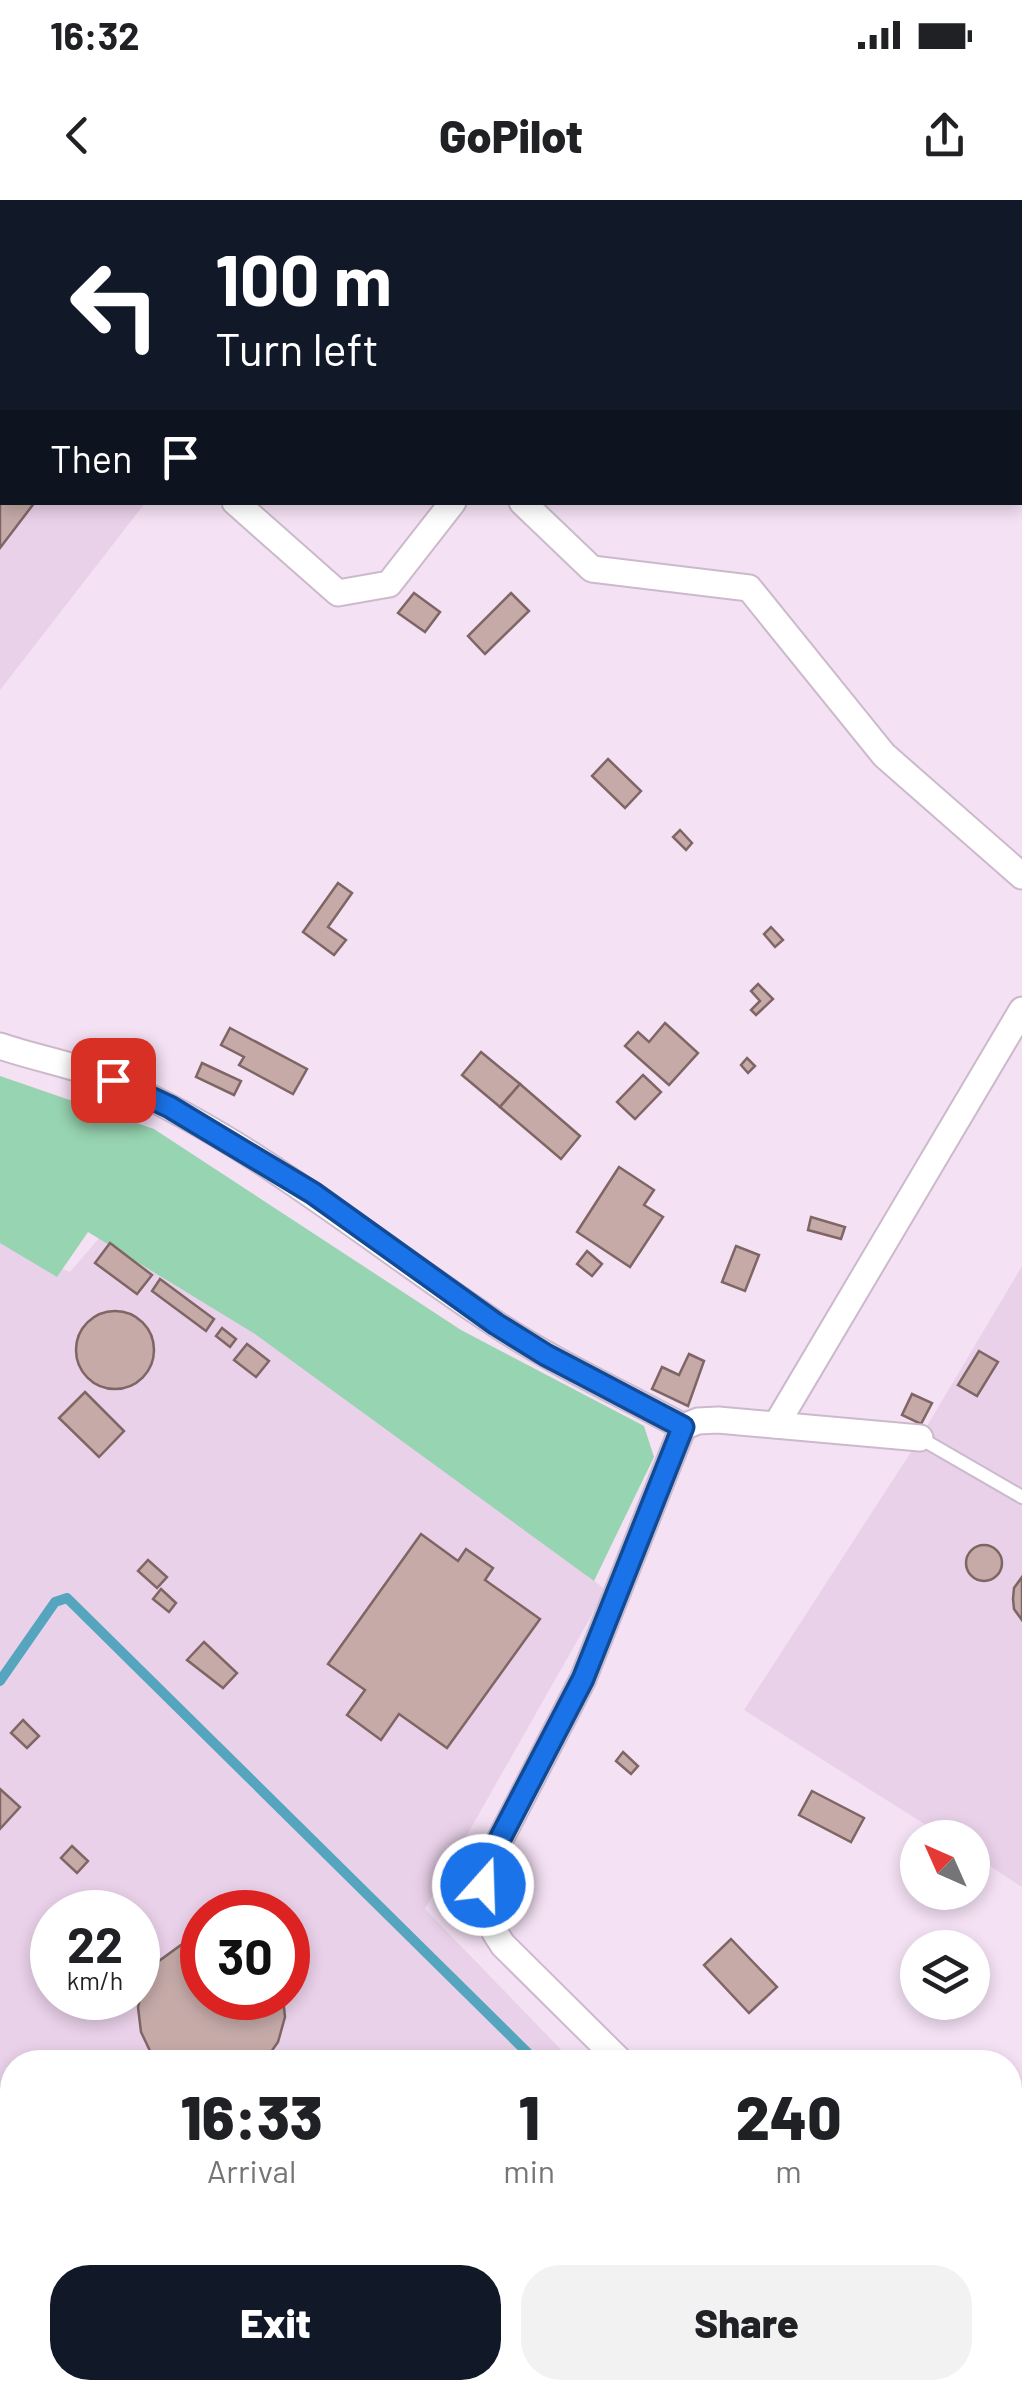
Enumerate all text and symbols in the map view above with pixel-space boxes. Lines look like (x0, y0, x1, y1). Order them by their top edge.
text: 16:32 (50, 12, 140, 58)
icon: back (50, 108, 105, 163)
text: GoPilot (439, 108, 583, 162)
icon: share (917, 108, 972, 163)
text: 100 m (215, 236, 392, 320)
icon: left (50, 240, 180, 370)
text: Turn left (215, 321, 379, 375)
icon: arrive (153, 430, 208, 485)
text: Then (50, 435, 133, 481)
pin (71, 1038, 156, 1123)
icon: arrive (86, 1053, 141, 1108)
north arrow (900, 1820, 990, 1910)
map controls (900, 1820, 990, 2020)
position arrow (431, 1833, 535, 1937)
speed limit sign: 30 (180, 1890, 310, 2020)
text: 22 (67, 1913, 123, 1973)
button: layers (900, 1930, 990, 2020)
text: km/h (67, 1965, 123, 1995)
text: 16:33 (181, 2080, 323, 2152)
text: 1 (519, 2080, 540, 2152)
text: 240 (736, 2080, 841, 2152)
text: Arrival (207, 2151, 296, 2189)
text: min (503, 2151, 555, 2189)
text: m (775, 2151, 802, 2189)
button: Exit (50, 2265, 501, 2380)
button: Share (521, 2265, 972, 2380)

